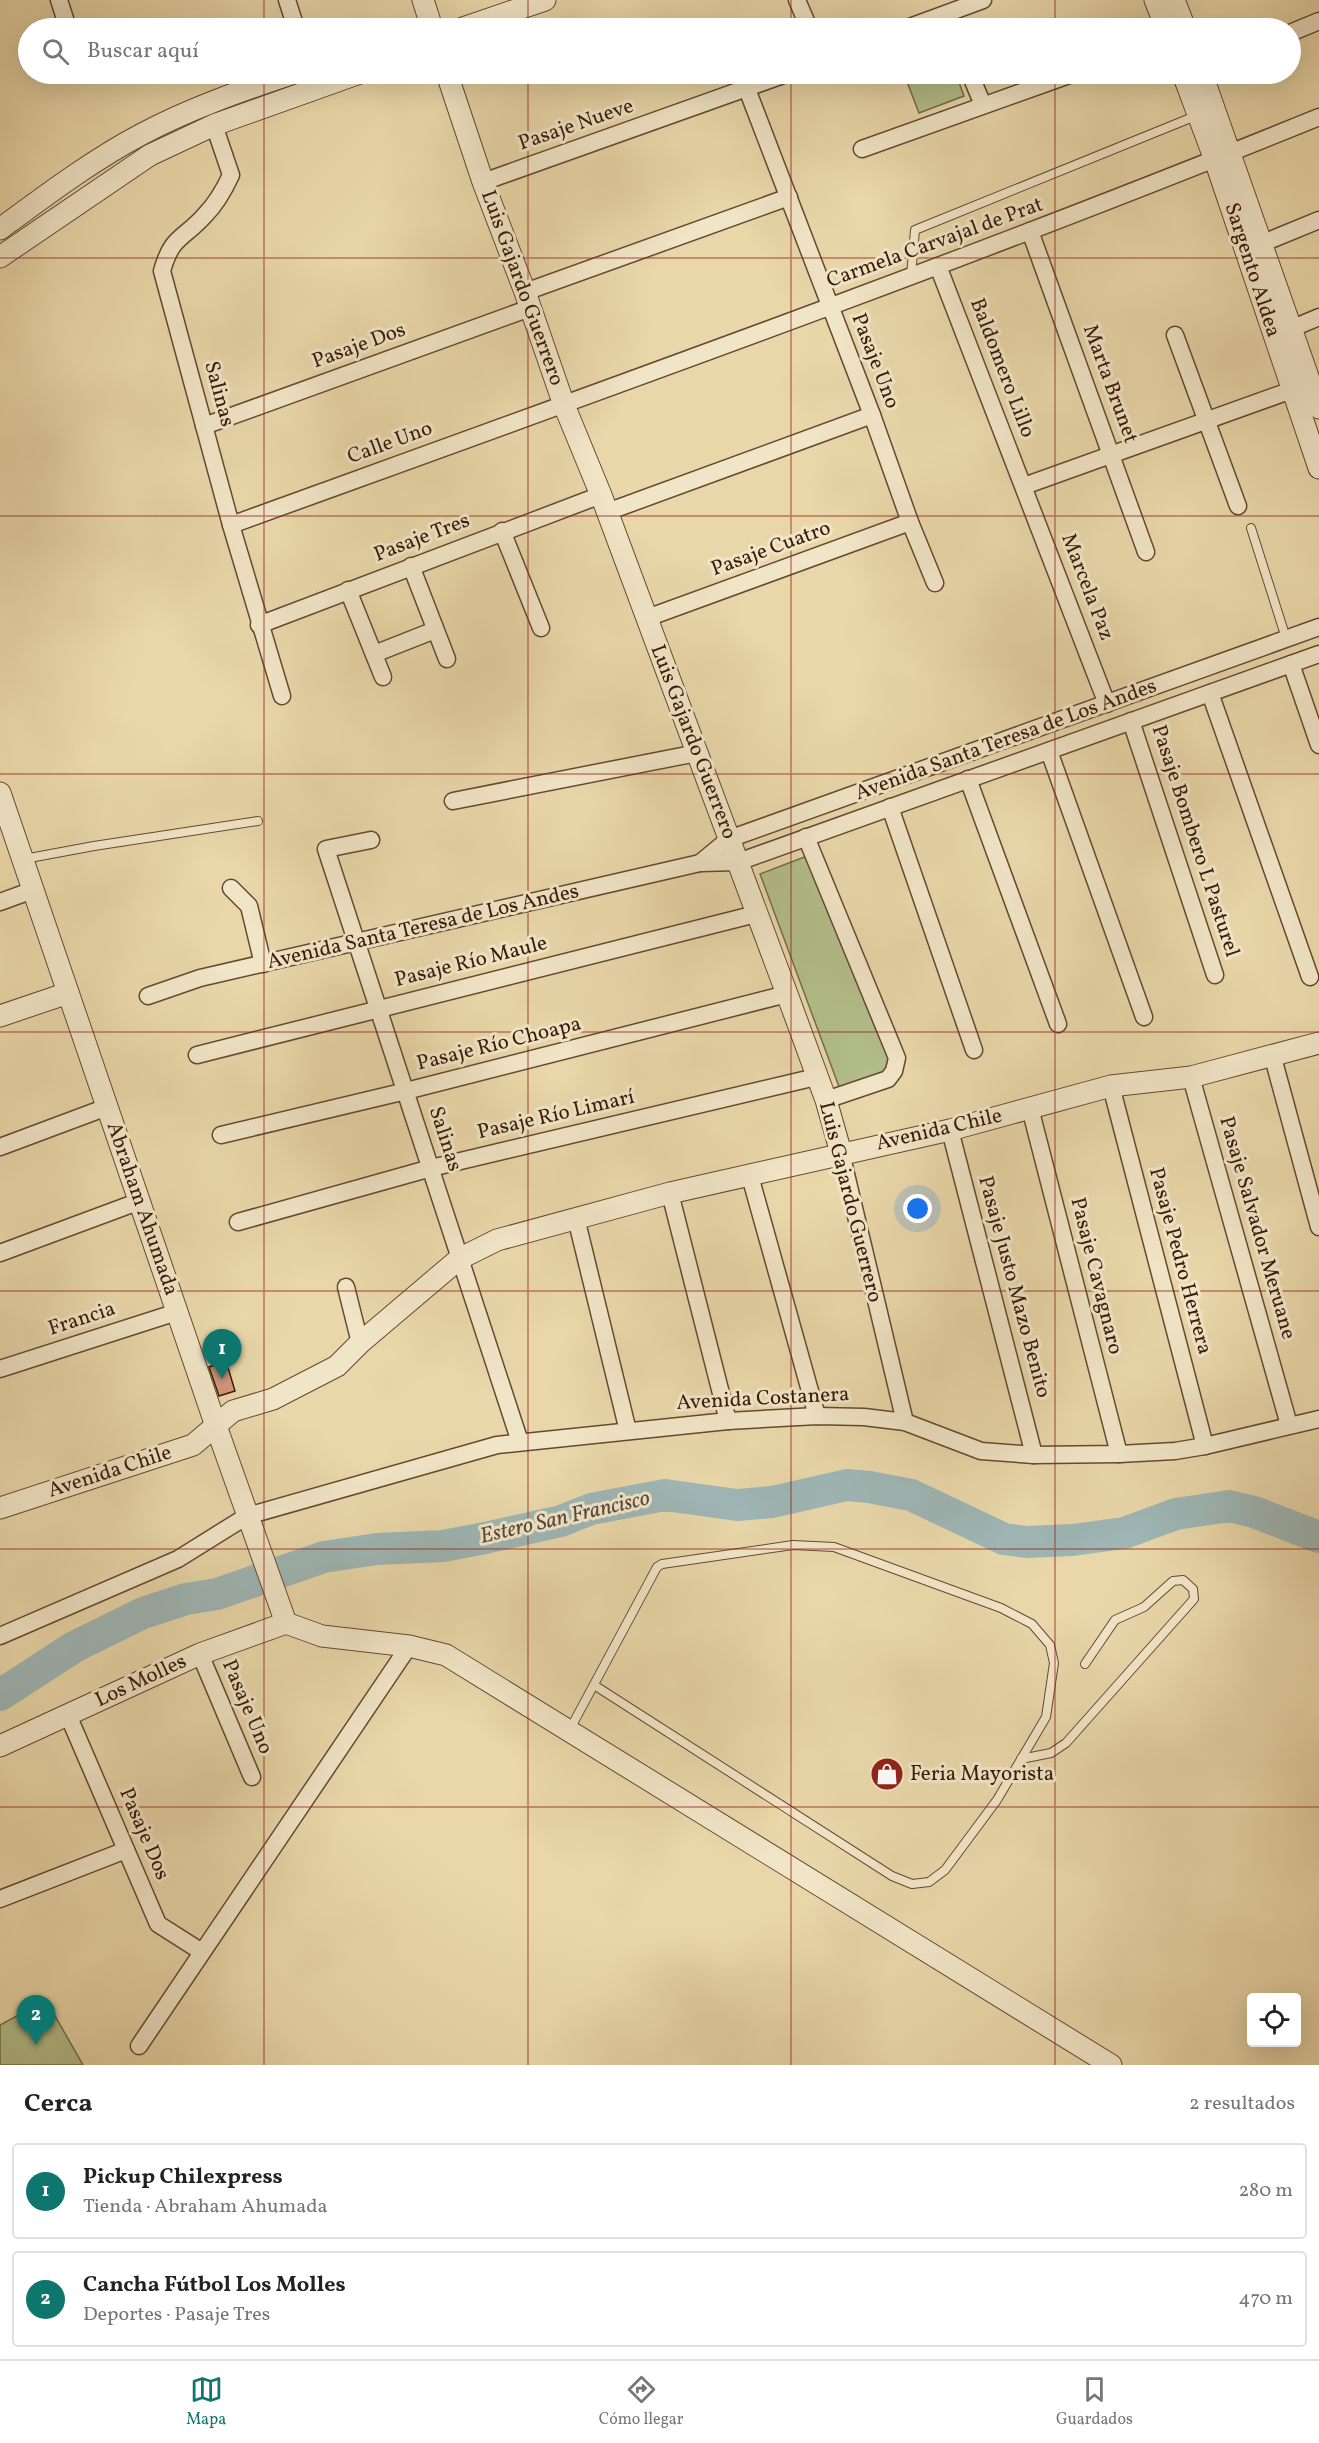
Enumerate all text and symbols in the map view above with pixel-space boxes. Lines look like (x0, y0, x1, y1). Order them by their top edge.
search box (18, 18, 1301, 84)
icon: search (39, 35, 72, 68)
text: Buscar aquí (87, 36, 199, 67)
street label: Pasaje Nueve (514, 92, 638, 158)
street label: Luis Gajardo Guerrero (473, 186, 571, 390)
street label: Carmela Carvajal de Prat (823, 190, 1047, 296)
street label: Sargento Aldea (1217, 199, 1287, 341)
street label: Baldomero Lillo (962, 294, 1042, 442)
street label: Pasaje Uno (844, 309, 906, 413)
street label: Pasaje Dos (308, 316, 410, 376)
street label: Marta Brunet (1075, 321, 1145, 447)
street label: Salinas (196, 358, 242, 430)
street label: Calle Uno (343, 414, 437, 472)
street label: Pasaje Tres (370, 506, 474, 570)
street label: Pasaje Cuatro (707, 514, 835, 584)
street label: Marcela Paz (1053, 529, 1121, 645)
street label: Luis Gajardo Guerrero (643, 641, 743, 843)
street label: Avenida Santa Teresa de Los Andes (851, 672, 1161, 808)
street label: Pasaje Bombero L Pasturel (1144, 721, 1246, 961)
street label: Avenida Santa Teresa de Los Andes (264, 877, 582, 977)
street label: Pasaje Río Maule (392, 929, 550, 995)
street label: Pasaje Río Choapa (414, 1010, 584, 1078)
street label: Pasaje Río Limarí (475, 1083, 638, 1147)
street label: Luis Gajardo Guerrero (811, 1099, 889, 1305)
street label: Avenida Chile (873, 1101, 1005, 1159)
street label: Salinas (421, 1103, 469, 1175)
street label: Pasaje Salvador Meruane (1211, 1113, 1303, 1343)
street label: Abraham Ahumada (99, 1118, 185, 1300)
street label: Pasaje Pedro Herrera (1141, 1164, 1219, 1358)
street label: Pasaje Justo Mazo Benito (970, 1173, 1058, 1401)
your location (903, 1194, 932, 1223)
street label: Pasaje Cavagnaro (1062, 1194, 1130, 1358)
street label: Francia (45, 1295, 119, 1343)
pin: 1 (202, 1330, 242, 1379)
street label: Avenida Costanera (676, 1380, 850, 1418)
street label: Avenida Chile (44, 1438, 176, 1506)
water label: Estero San Francisco (477, 1483, 653, 1553)
street label: Los Molles (91, 1647, 191, 1715)
street label: Pasaje Uno (214, 1655, 280, 1759)
shop icon: Feria Mayorista (869, 1756, 905, 1792)
place label: Feria Mayorista (910, 1760, 1054, 1789)
street label: Pasaje Dos (112, 1783, 176, 1885)
map controls (1247, 1993, 1301, 2047)
button: locate (1247, 1993, 1301, 2047)
pin: 2 (16, 1996, 56, 2045)
text: Cerca (24, 2086, 93, 2122)
text: 2 resultados (1189, 2090, 1295, 2118)
text: Pickup Chilexpress (83, 2162, 283, 2193)
text: 1 (41, 2177, 50, 2205)
text: 280 m (1238, 2177, 1293, 2205)
text: Tienda · Abraham Ahumada (83, 2193, 327, 2221)
text: Cancha Fútbol Los Molles (83, 2270, 346, 2301)
text: 2 (40, 2285, 51, 2313)
text: 470 m (1238, 2285, 1293, 2313)
text: Deportes · Pasaje Tres (83, 2301, 270, 2329)
tab: Mapa (186, 2373, 226, 2431)
tab: Cómo llegar (599, 2373, 684, 2431)
tab: Guardados (1056, 2373, 1133, 2431)

